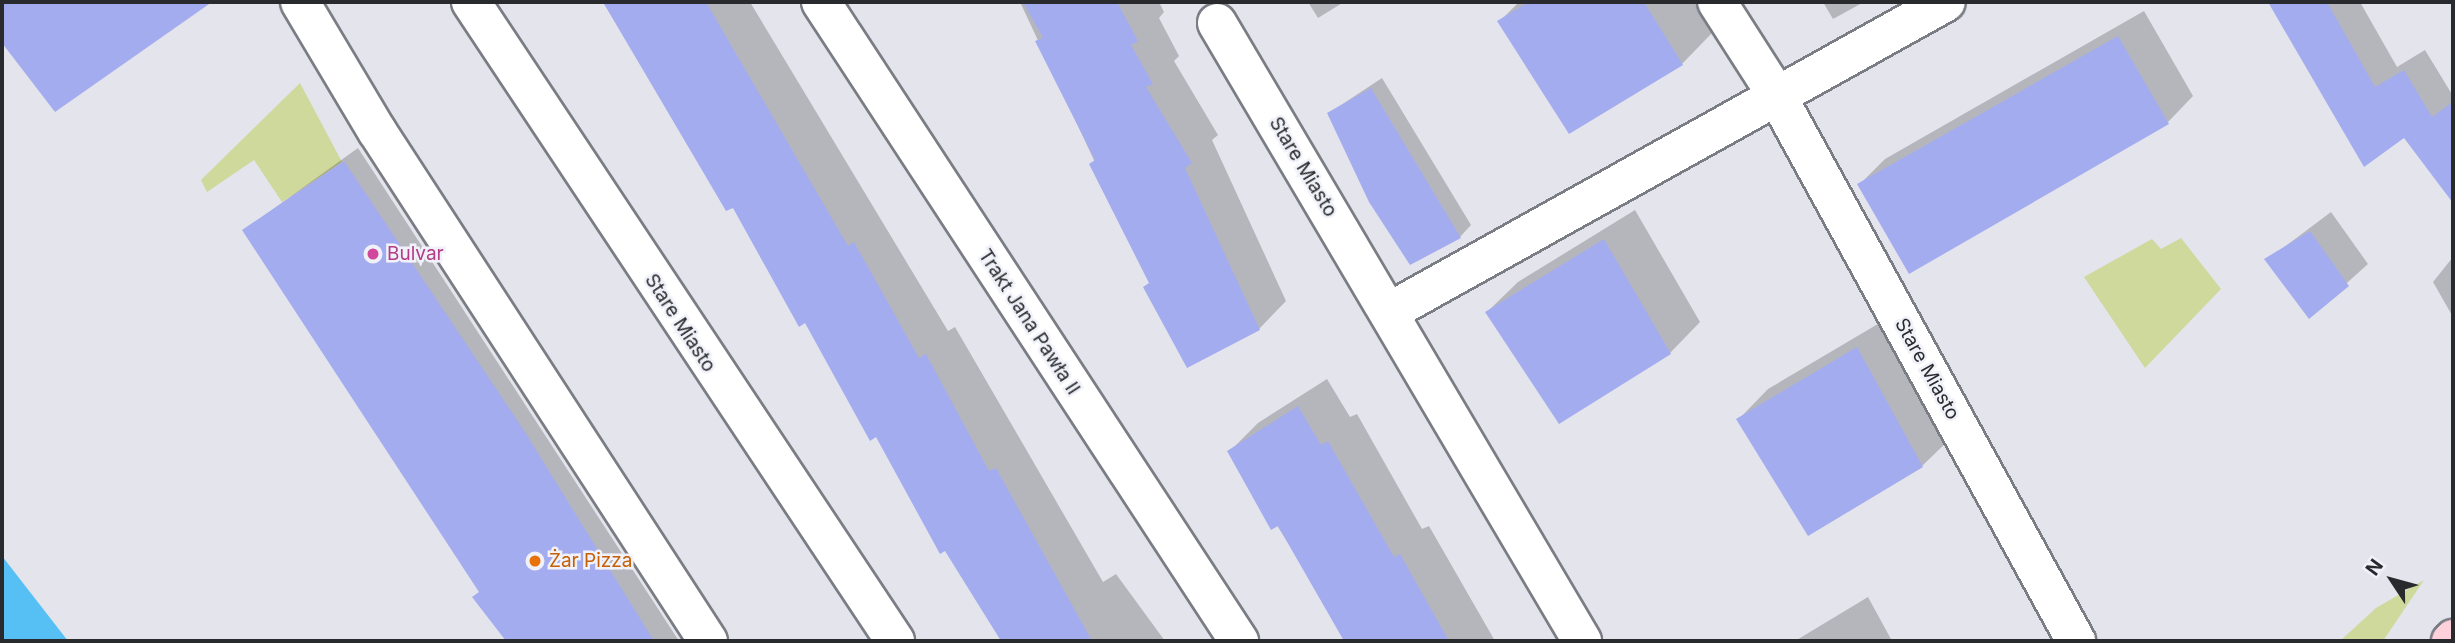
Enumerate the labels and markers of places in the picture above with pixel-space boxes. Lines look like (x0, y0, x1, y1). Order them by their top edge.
place label: Bulvar (387, 243, 444, 265)
marker: Bulvar (365, 246, 381, 262)
place label: Żar Pizza (549, 550, 633, 572)
marker: Żar Pizza (527, 553, 543, 569)

